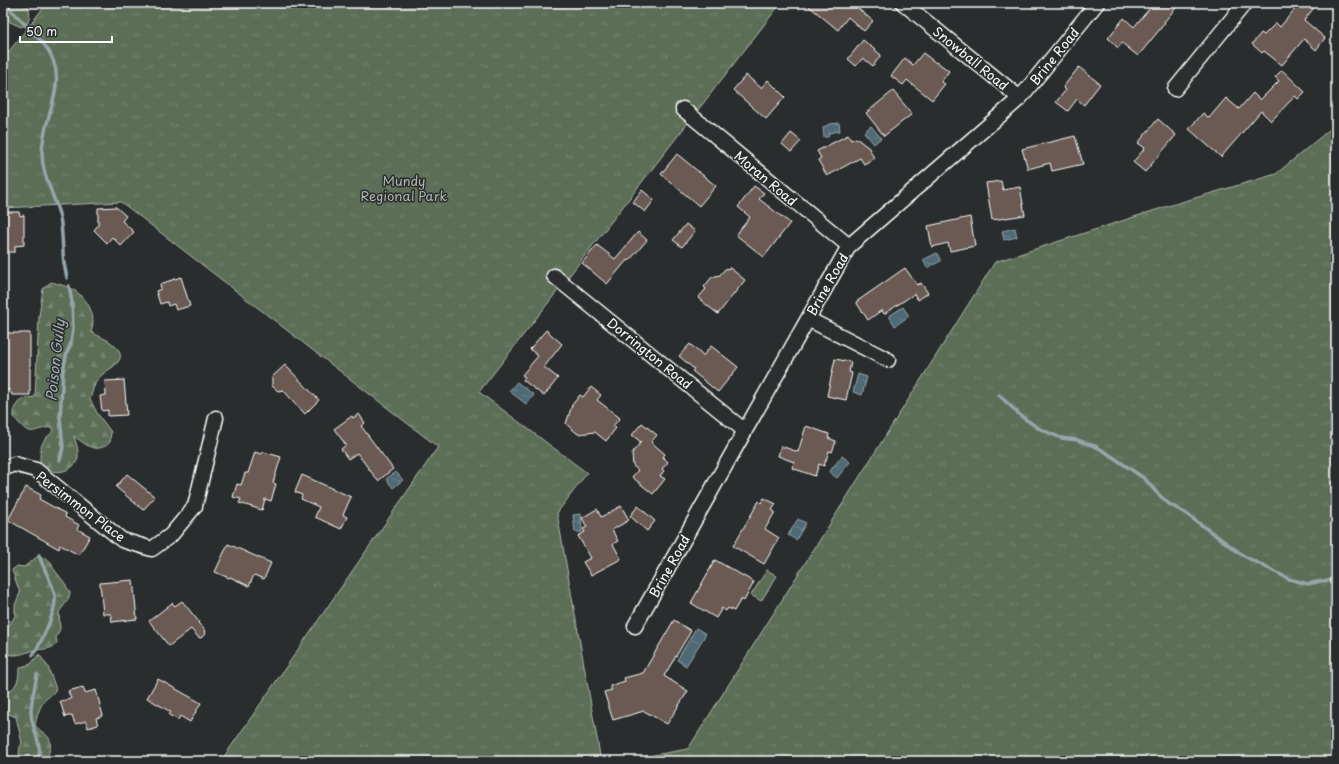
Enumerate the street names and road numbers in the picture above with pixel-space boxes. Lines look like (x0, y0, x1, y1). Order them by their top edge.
street label: Snowball Road (929, 22, 1013, 94)
street label: Brine Road (1025, 23, 1083, 89)
street label: Moran Road (731, 146, 801, 210)
street label: Brine Road (802, 249, 852, 319)
street label: Dorrington Road (603, 313, 697, 393)
street label: Persimmon Place (33, 466, 130, 546)
street label: Brine Road (644, 531, 694, 601)

